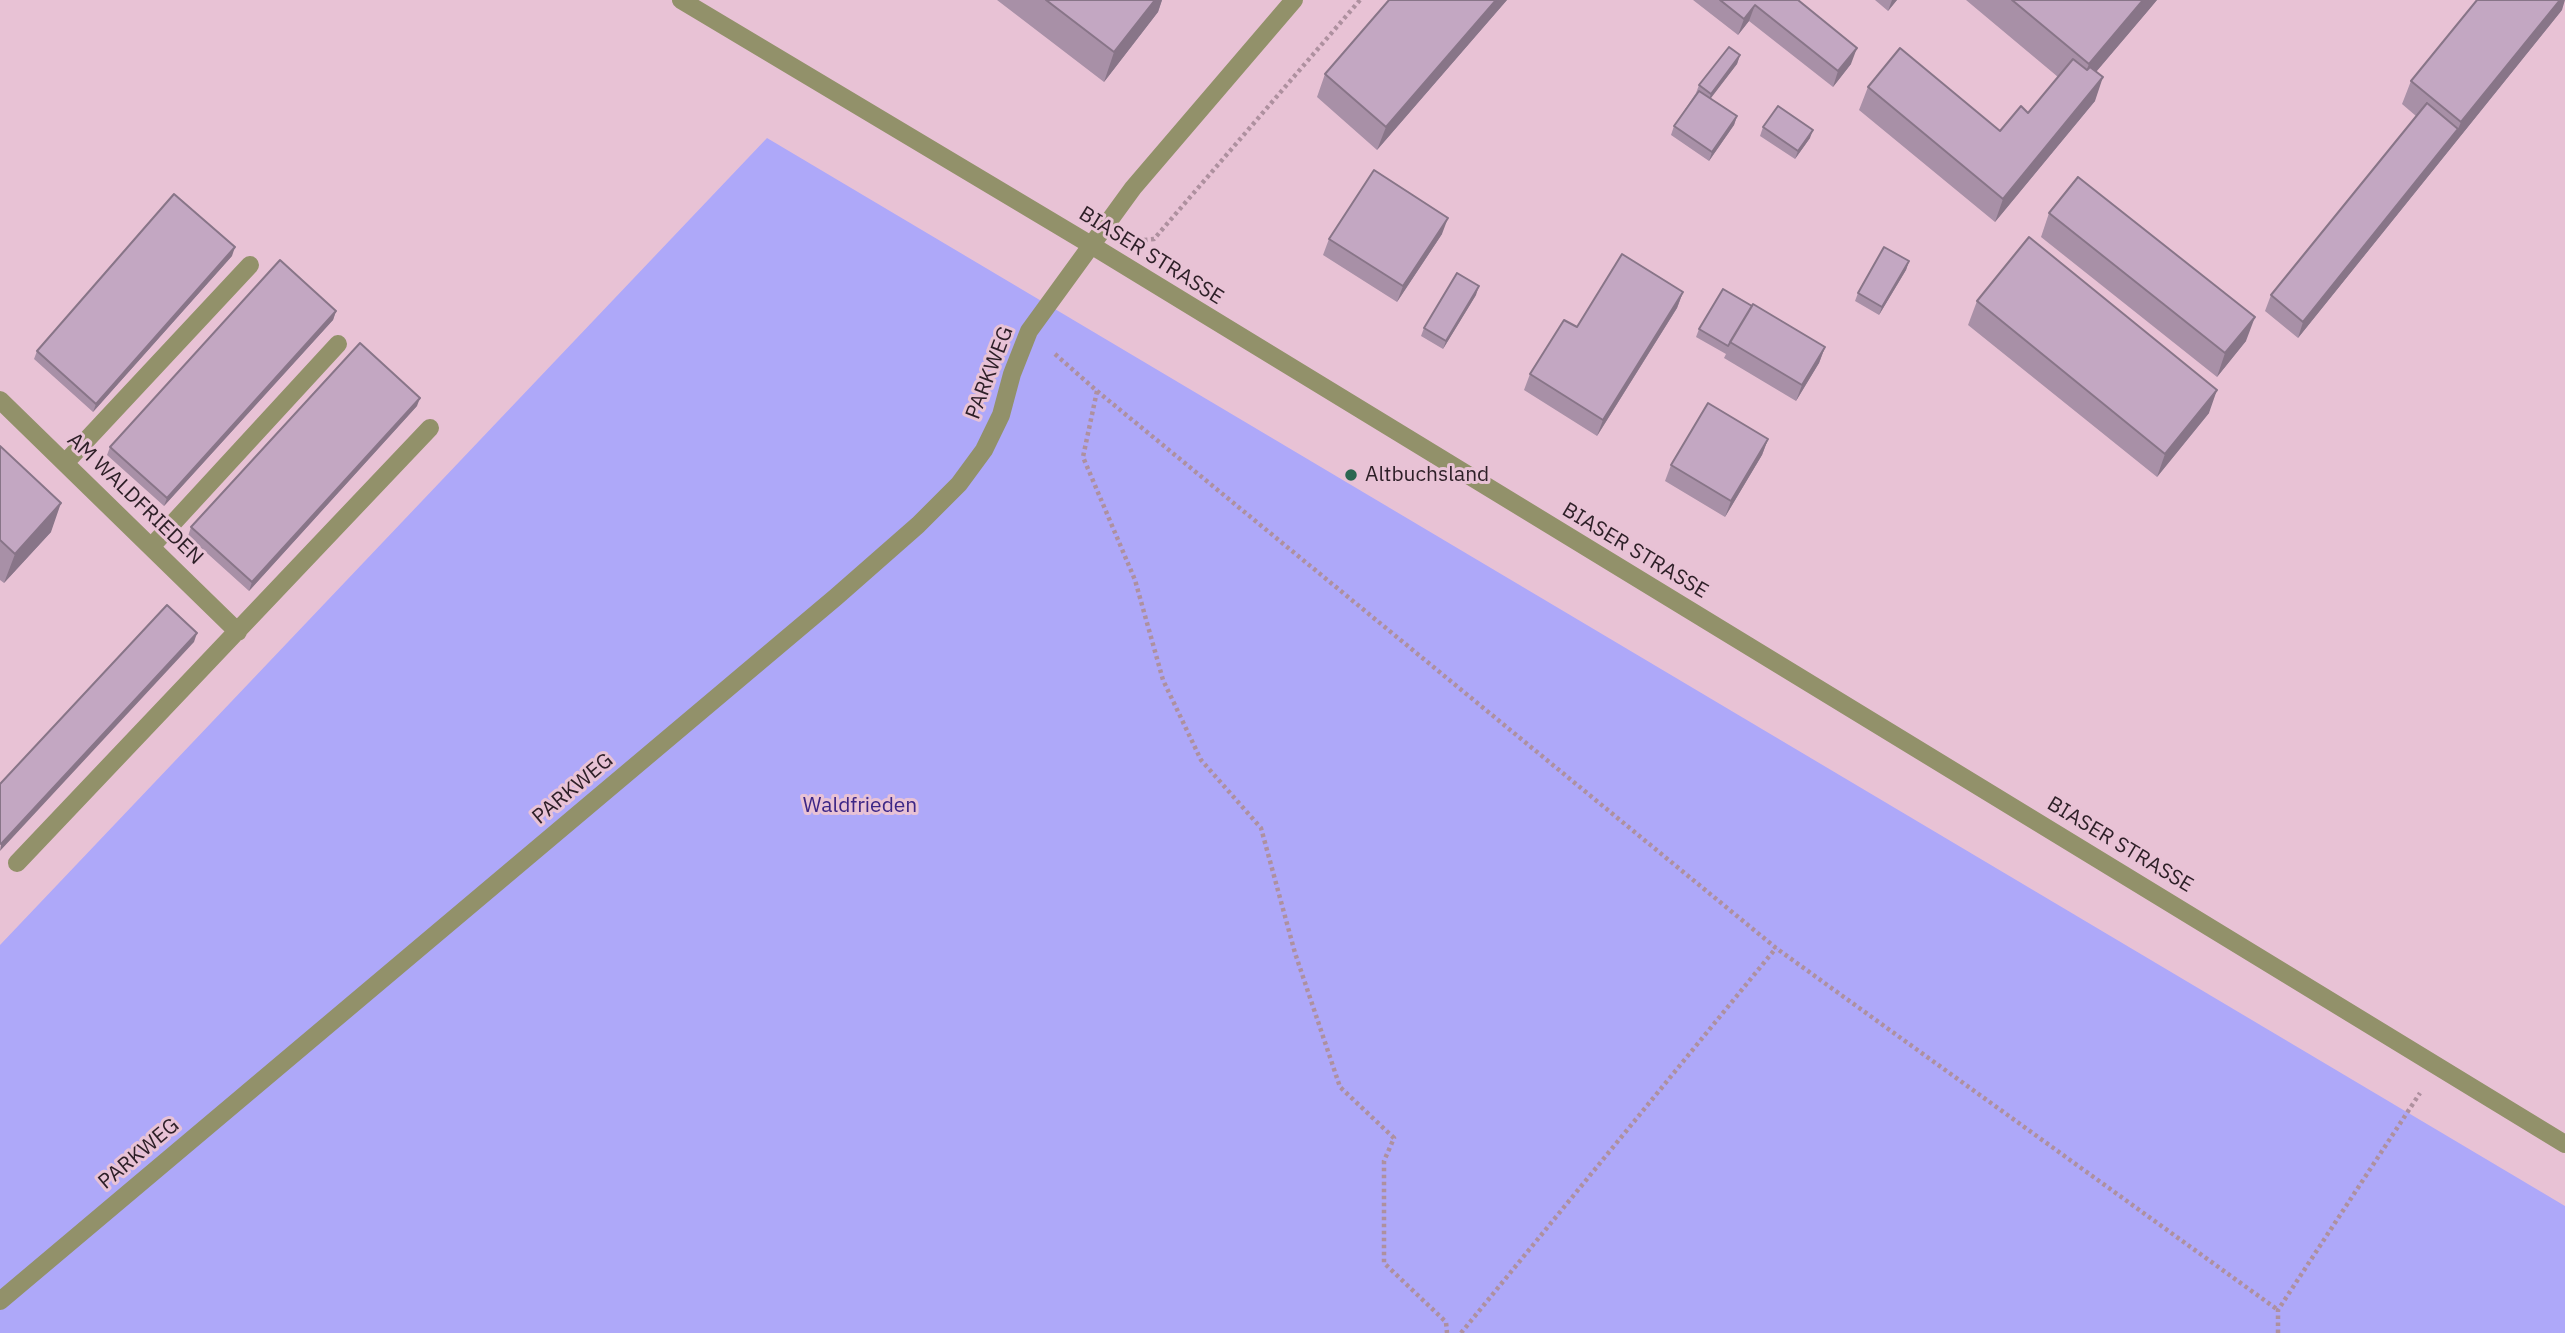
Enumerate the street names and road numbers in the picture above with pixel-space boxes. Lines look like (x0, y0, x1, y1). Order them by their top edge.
street label: BIASER STRASSE (1074, 201, 1228, 311)
street label: PARKWEG (961, 323, 1019, 423)
street label: AM WALDFRIEDEN (62, 428, 208, 570)
street label: BIASER STRASSE (1557, 498, 1713, 604)
street label: PARKWEG (528, 748, 618, 830)
street label: BIASER STRASSE (2042, 792, 2198, 898)
street label: PARKWEG (94, 1113, 184, 1195)

